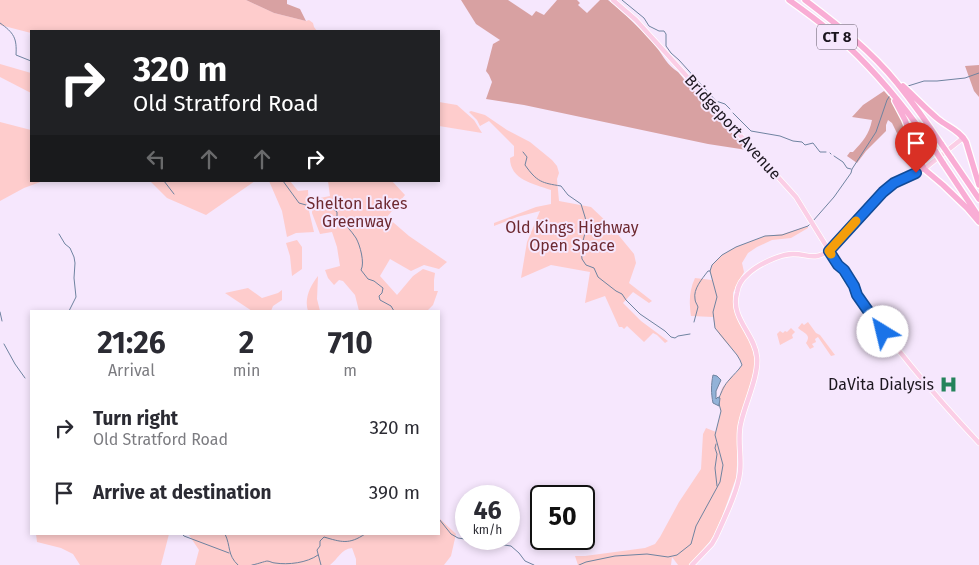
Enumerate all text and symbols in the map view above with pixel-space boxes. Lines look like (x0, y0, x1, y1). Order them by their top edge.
road number: CT 8 (817, 24, 857, 50)
text: 320 m (133, 48, 227, 90)
icon: right (50, 50, 115, 115)
street label: Bridgeport Avenue (681, 71, 785, 183)
text: Old Stratford Road (133, 90, 319, 117)
pin (895, 122, 937, 173)
icon: arrive (902, 129, 930, 157)
icon: left (142, 145, 170, 173)
icon: ahead (195, 145, 223, 173)
icon: ahead (248, 145, 276, 173)
icon: right (301, 145, 329, 173)
park label: Shelton Lakes Greenway (307, 194, 407, 231)
park label: Old Kings Highway Open Space (505, 218, 639, 255)
position arrow (856, 305, 908, 357)
text: 21:26 (97, 325, 166, 361)
text: 2 (239, 325, 254, 361)
text: 710 (328, 325, 373, 361)
text: Arrival (108, 361, 155, 380)
text: min (233, 361, 260, 380)
text: m (343, 361, 357, 380)
hospital icon: DaVita Dialysis (938, 374, 958, 394)
place label: DaVita Dialysis (828, 375, 934, 394)
text: Turn right (93, 407, 178, 430)
icon: right (50, 414, 78, 442)
text: 320 m (369, 416, 420, 439)
text: Old Stratford Road (93, 430, 228, 449)
icon: arrive (50, 479, 78, 507)
text: Arrive at destination (93, 481, 272, 504)
text: 390 m (369, 481, 420, 504)
speed limit sign: 50 (530, 485, 595, 550)
text: 46 (473, 496, 502, 526)
text: km/h (473, 523, 502, 537)

